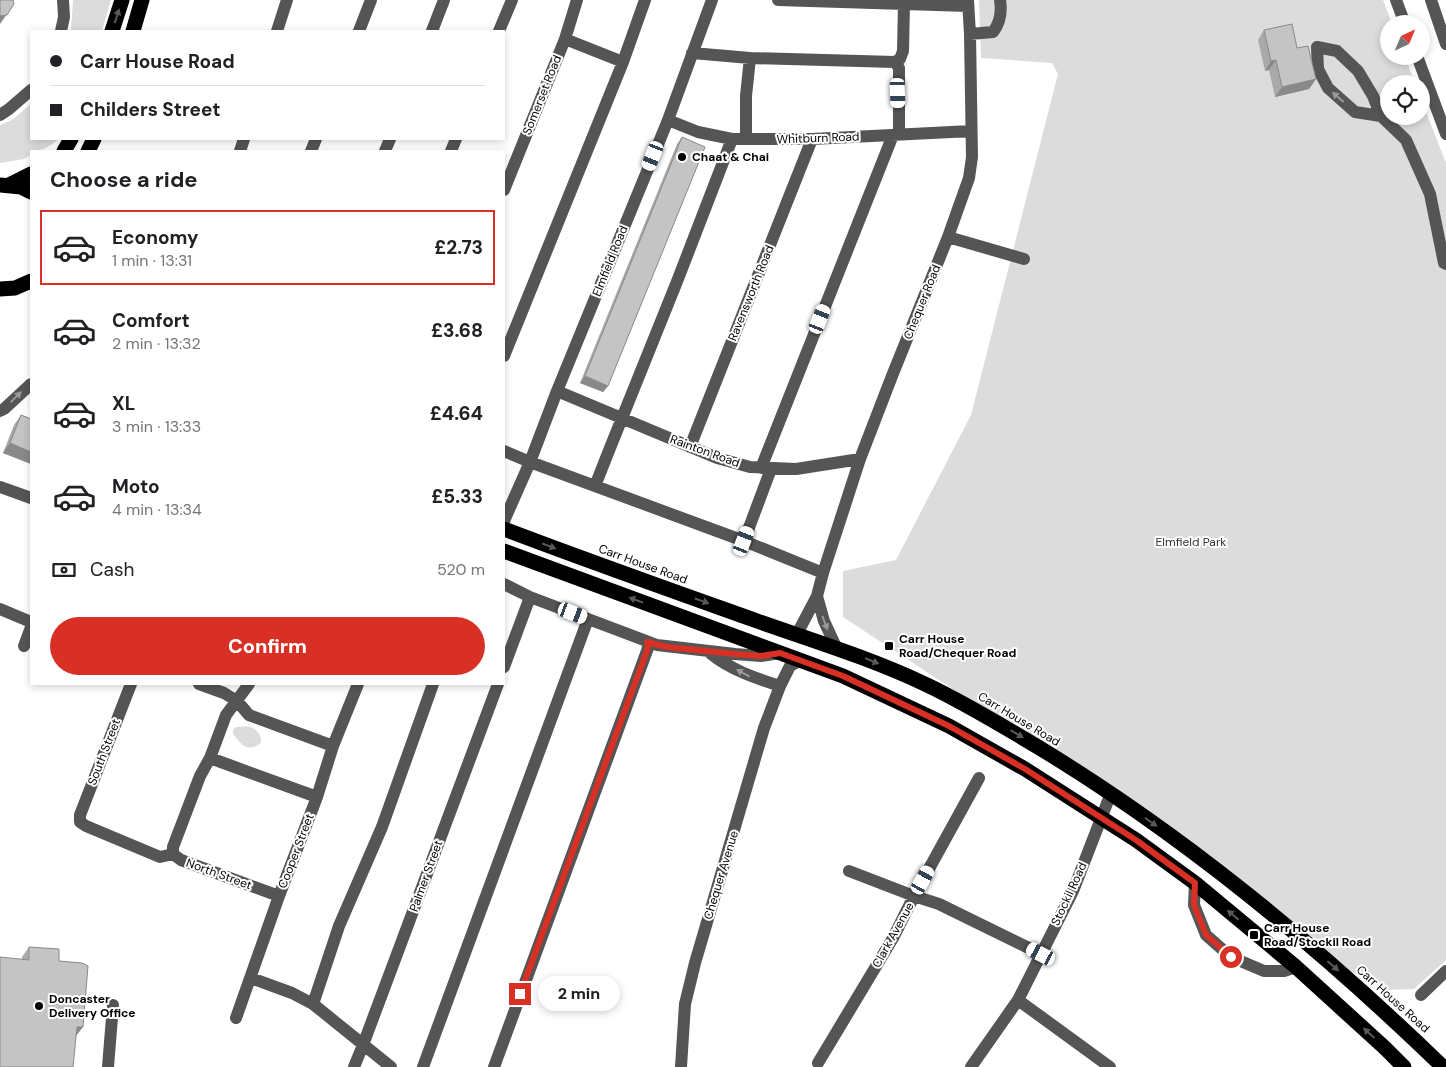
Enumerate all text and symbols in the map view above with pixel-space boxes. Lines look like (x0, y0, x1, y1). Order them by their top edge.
one-way arrow (113, 8, 121, 23)
north arrow (1380, 15, 1430, 65)
map controls (1380, 15, 1430, 125)
text: Carr House Road (80, 49, 235, 74)
street label: Somerset Road (519, 53, 565, 137)
button: locate (1380, 75, 1430, 125)
car (889, 78, 906, 108)
one-way arrow (1333, 91, 1345, 103)
text: Childers Street (80, 97, 221, 122)
street label: Whitburn Road (776, 129, 860, 147)
car (640, 139, 665, 173)
place label: Chaat & Chai (692, 149, 769, 165)
marker: Chaat & Chai (676, 151, 688, 163)
text: Choose a ride (50, 165, 198, 194)
street label: Elmfield Road (589, 223, 631, 299)
icon: car (52, 225, 97, 270)
text: Economy (112, 225, 199, 250)
text: £2.73 (434, 235, 483, 260)
street label: Ravensworth Road (724, 243, 778, 343)
text: 1 min · 13:31 (112, 250, 192, 271)
street label: Chequer Road (900, 262, 944, 342)
car (807, 302, 832, 336)
icon: car (52, 308, 97, 353)
text: Comfort (112, 308, 190, 333)
text: £3.68 (431, 318, 483, 343)
text: 2 min · 13:32 (112, 333, 201, 354)
icon: car (52, 391, 97, 436)
text: XL (112, 391, 135, 416)
one-way arrow (9, 392, 21, 404)
text: £4.64 (430, 401, 483, 426)
text: 3 min · 13:33 (112, 416, 201, 437)
street label: Rainton Road (668, 431, 742, 471)
icon: car (52, 474, 97, 519)
text: Moto (112, 474, 160, 499)
text: £5.33 (431, 484, 483, 509)
text: 4 min · 13:34 (112, 499, 202, 520)
car (731, 524, 756, 558)
park label: Elmfield Park (1156, 534, 1226, 550)
street label: Carr House Road (596, 541, 690, 587)
one-way arrow (542, 542, 557, 550)
icon: cash (50, 556, 78, 584)
text: Cash (90, 557, 134, 582)
text: 520 m (437, 559, 485, 580)
one-way arrow (628, 596, 643, 604)
one-way arrow (695, 597, 710, 605)
car (556, 601, 589, 625)
one-way arrow (822, 616, 830, 630)
button: Confirm (50, 617, 485, 675)
place label: Carr House Road/Chequer Road (899, 631, 1016, 661)
marker: Carr House Road/Chequer Road (883, 640, 895, 652)
one-way arrow (865, 658, 879, 666)
one-way arrow (735, 669, 750, 677)
street label: Carr House Road (975, 688, 1063, 750)
street label: South Street (84, 716, 124, 787)
one-way arrow (1010, 730, 1023, 739)
street label: Cooper Street (274, 811, 318, 891)
one-way arrow (1144, 817, 1158, 827)
street label: Chequer Avenue (700, 829, 742, 921)
street label: Palmer Street (406, 838, 446, 914)
street label: North Street (184, 855, 254, 893)
street label: Stockil Road (1047, 860, 1091, 928)
car (909, 863, 936, 897)
street label: Clark Avenue (868, 899, 918, 970)
one-way arrow (1227, 909, 1240, 920)
place label: Carr House Road/Stockil Road (1264, 920, 1371, 950)
marker: Carr House Road/Stockil Road (1248, 929, 1260, 941)
car (1024, 941, 1057, 967)
route start (1220, 946, 1242, 968)
one-way arrow (1327, 960, 1339, 972)
street label: Carr House Road (1353, 962, 1433, 1036)
callout: 2 min (538, 976, 620, 1012)
route end (509, 983, 531, 1005)
text: 2 min (558, 983, 600, 1004)
place label: Doncaster Delivery Office (49, 991, 136, 1021)
marker: Doncaster Delivery Office (33, 1000, 45, 1012)
one-way arrow (1363, 1027, 1375, 1039)

